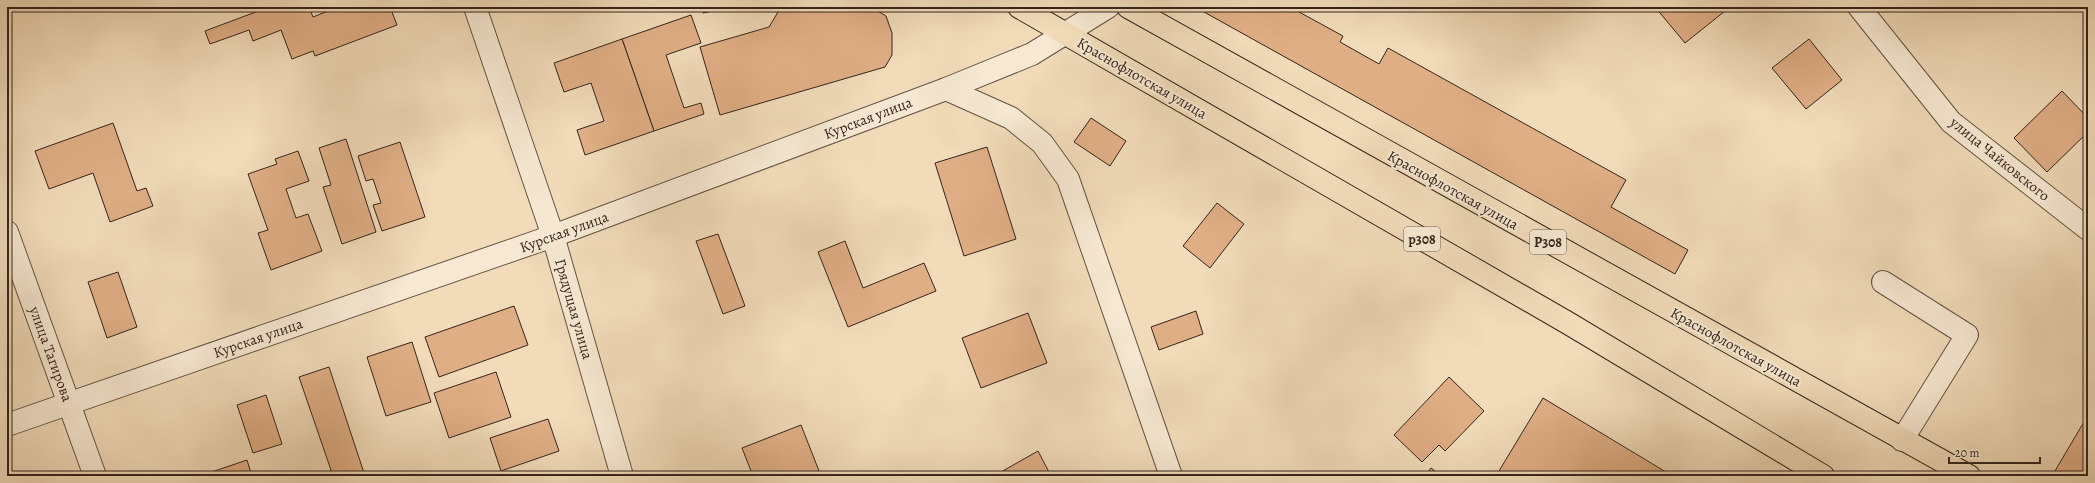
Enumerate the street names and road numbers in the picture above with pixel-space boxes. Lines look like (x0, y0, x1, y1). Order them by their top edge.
street label: Краснофлотская улица (1073, 33, 1211, 123)
street label: Курская улица (821, 92, 915, 144)
street label: улица Чайковского (1945, 112, 2054, 206)
street label: Краснофлотская улица (1384, 146, 1522, 234)
street label: Курская улица (517, 207, 611, 257)
road number: p308 (1404, 227, 1440, 251)
road number: P308 (1530, 230, 1566, 254)
street label: Грядущая улица (550, 256, 598, 362)
street label: улица Тагирова (24, 303, 78, 405)
street label: Краснофлотская улица (1667, 303, 1805, 391)
street label: Курская улица (211, 313, 305, 363)

